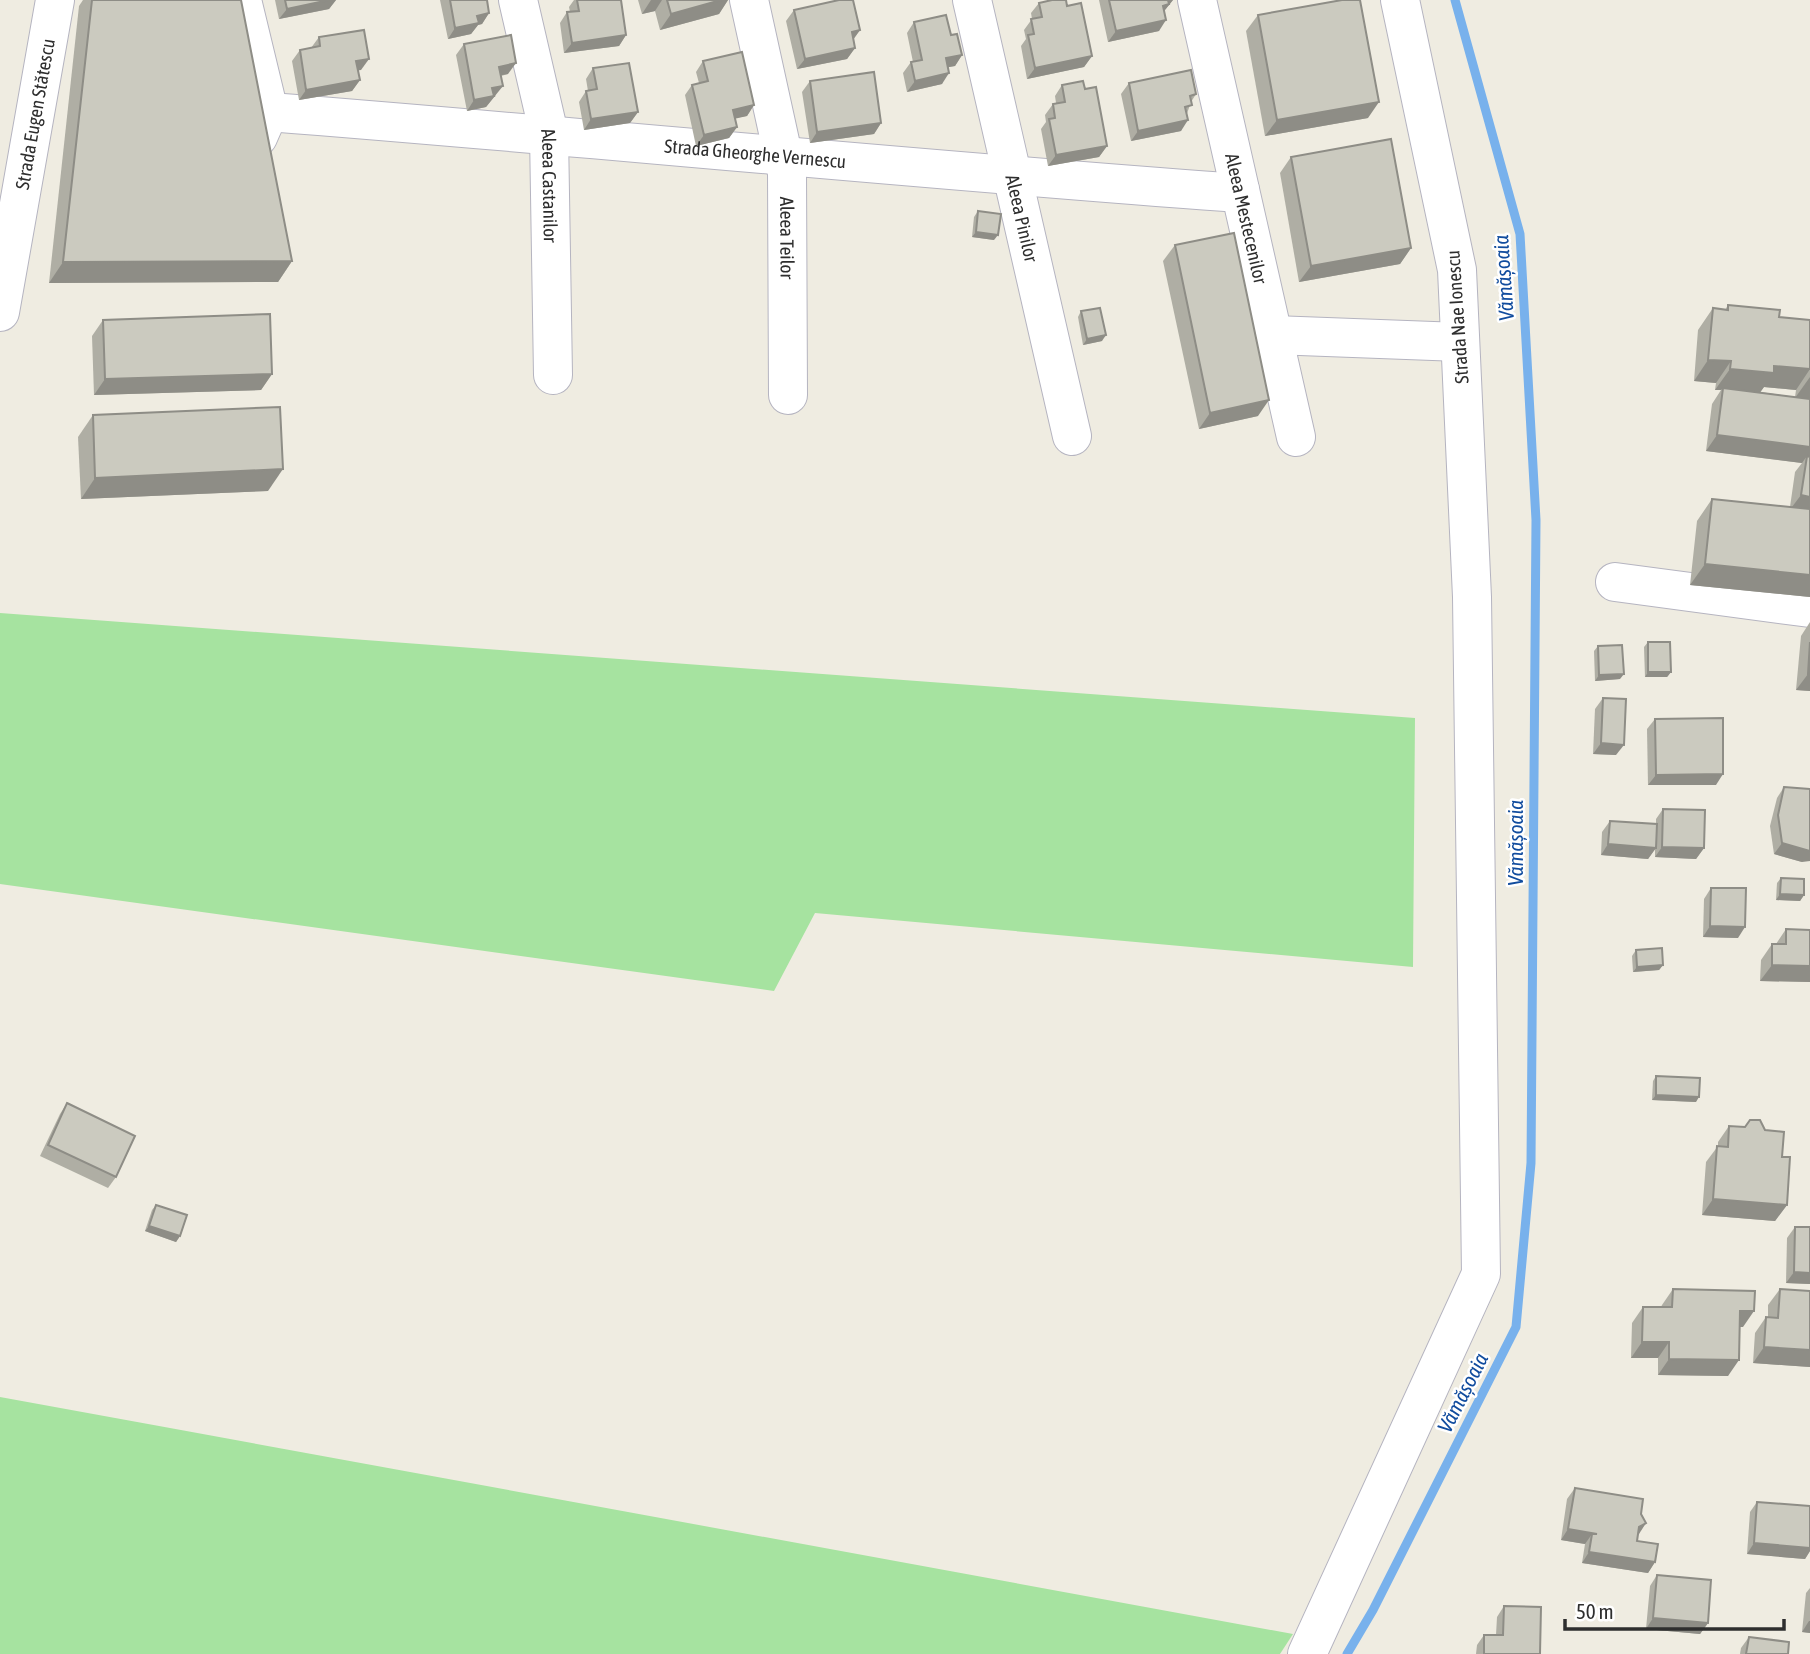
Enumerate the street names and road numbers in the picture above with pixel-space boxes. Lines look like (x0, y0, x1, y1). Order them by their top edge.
street label: Strada Eugen Stătescu (11, 37, 59, 191)
street label: Aleea Castanilor (537, 126, 562, 243)
street label: Strada Gheorghe Vernescu (663, 134, 847, 172)
street label: Aleea Mestecenilor (1221, 151, 1272, 286)
street label: Aleea Pinilor (1001, 172, 1043, 265)
street label: Aleea Teilor (776, 197, 798, 280)
street label: Strada Nae Ionescu (1441, 250, 1473, 384)

